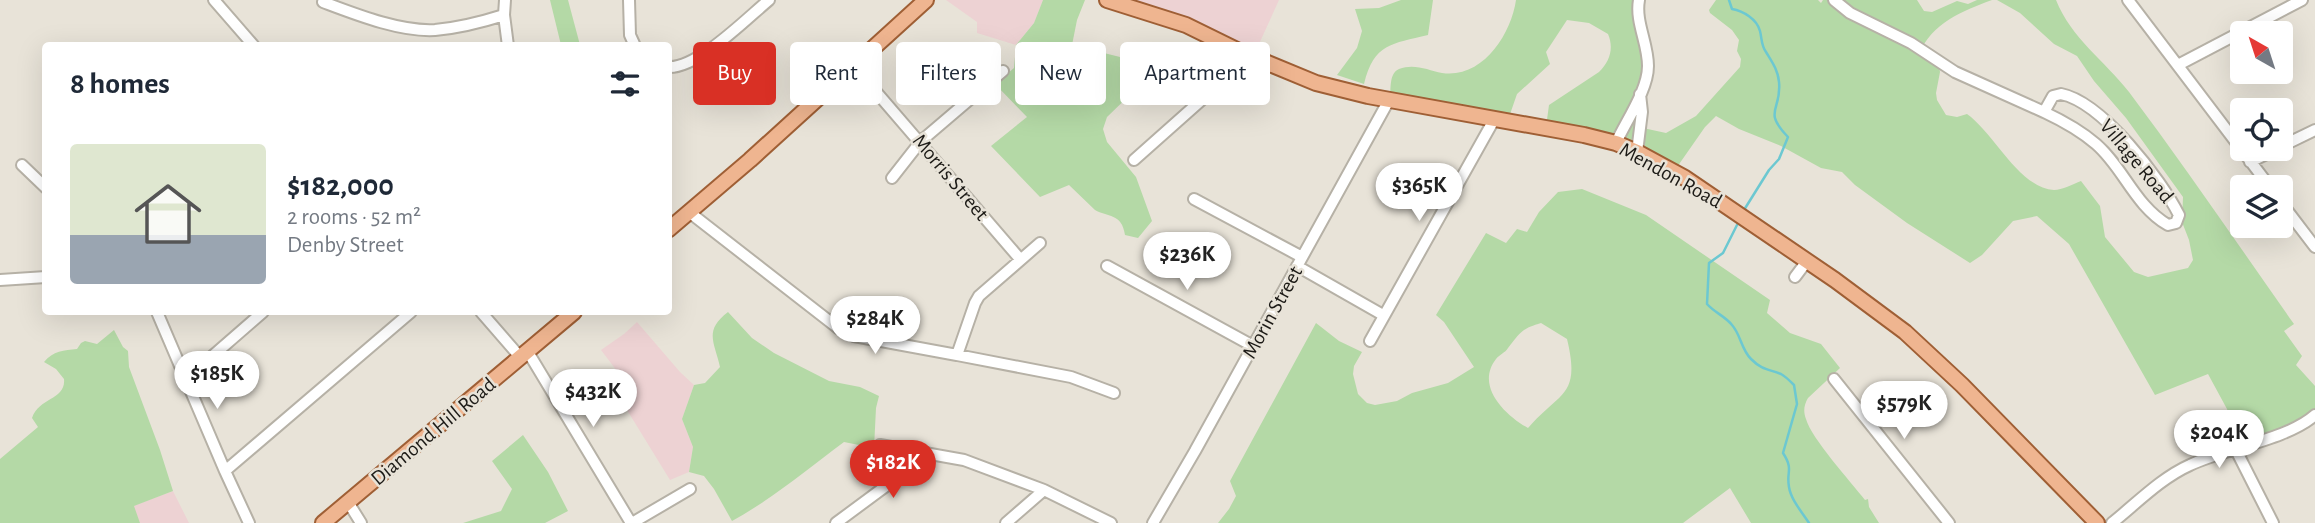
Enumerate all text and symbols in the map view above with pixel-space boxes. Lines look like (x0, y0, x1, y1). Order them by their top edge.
north arrow (2230, 21, 2292, 84)
map controls (2230, 21, 2293, 238)
chip: Buy (693, 42, 776, 105)
chip: Rent (790, 42, 882, 105)
chip: Filters (896, 42, 1001, 105)
chip: New (1015, 42, 1106, 105)
chip: Apartment (1120, 42, 1270, 105)
icon: filters (606, 65, 644, 103)
text: 8 homes (70, 69, 170, 99)
button: locate (2230, 98, 2293, 161)
street label: Village Road (2096, 115, 2178, 207)
street label: Morris Street (909, 130, 993, 225)
street label: Mendon Road (1616, 139, 1726, 212)
pin: $365K (1370, 164, 1468, 223)
text: $182,000 (287, 171, 394, 201)
icon: home (126, 172, 210, 256)
text: $365K (1392, 174, 1446, 197)
button: layers (2230, 175, 2293, 238)
text: 2 rooms · 52 m² (287, 206, 421, 229)
pin: $236K (1138, 232, 1236, 292)
text: Denby Street (287, 234, 404, 257)
text: $236K (1159, 243, 1215, 266)
street label: Morin Street (1239, 262, 1306, 362)
pin: $284K (826, 296, 924, 356)
text: $284K (846, 307, 904, 330)
pin: $185K (168, 352, 266, 411)
text: $185K (190, 362, 244, 385)
pin: $432K (544, 370, 642, 429)
street label: Diamond Hill Road (367, 373, 500, 489)
text: $432K (565, 380, 621, 403)
pin: $579K (1855, 382, 1953, 441)
text: $579K (1877, 392, 1931, 415)
pin: $204K (2170, 410, 2268, 470)
text: $204K (2190, 421, 2248, 444)
pin: $182K (844, 440, 942, 500)
text: $182K (866, 451, 920, 474)

